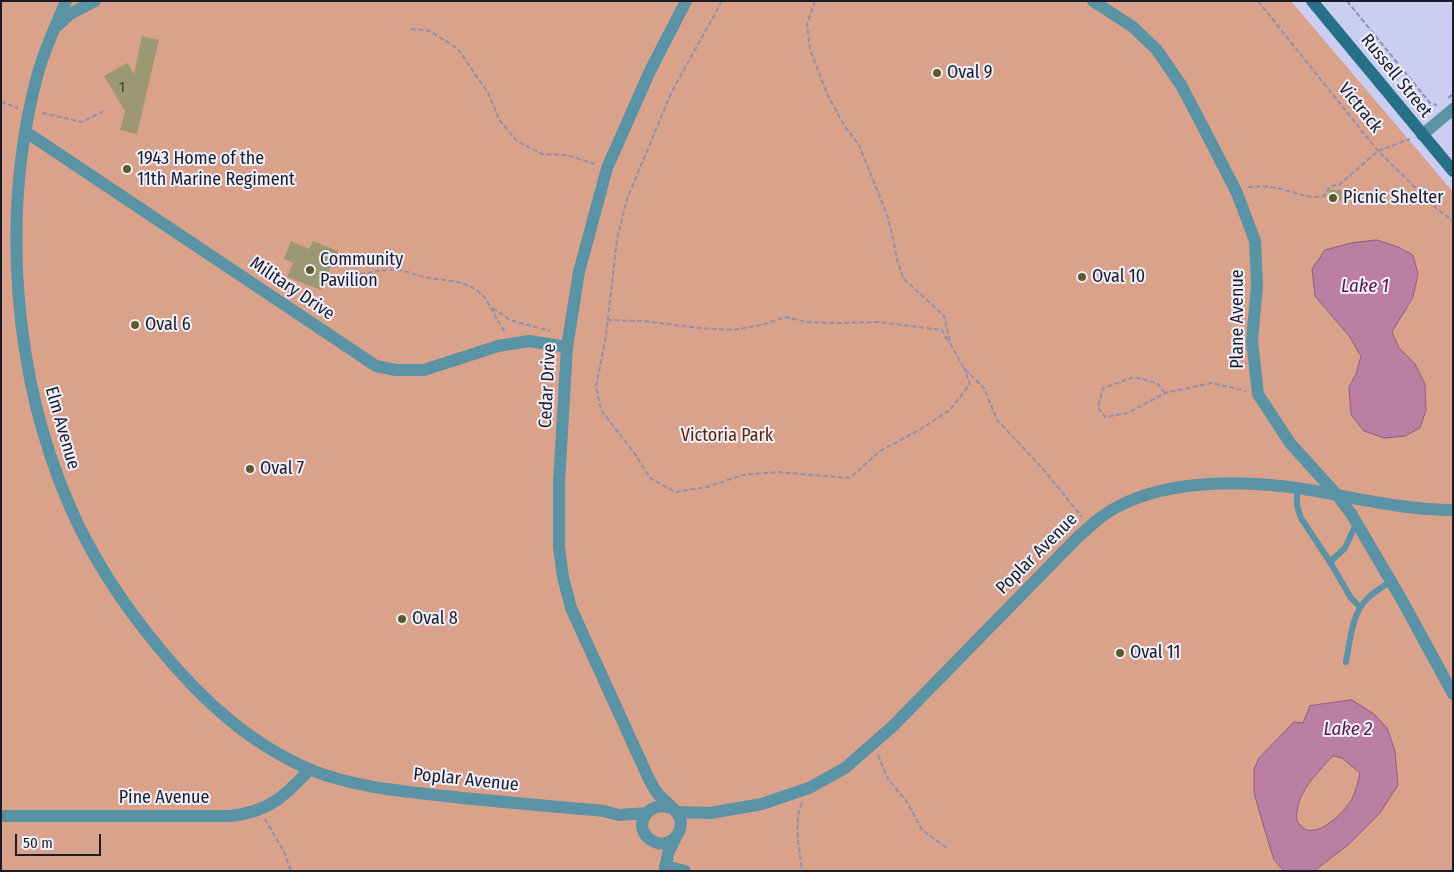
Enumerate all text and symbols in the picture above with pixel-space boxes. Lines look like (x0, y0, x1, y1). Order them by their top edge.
street label: Russell Street (1356, 30, 1436, 122)
place label: Oval 9 (947, 62, 992, 84)
marker: Oval 9 (931, 67, 943, 79)
house number: 1 (119, 79, 125, 97)
street label: Victrack (1333, 79, 1387, 137)
place label: 1943 Home of the 11th Marine Regiment (137, 148, 295, 190)
marker: 1943 Home of the 11th Marine Regiment (121, 163, 133, 175)
place label: Picnic Shelter (1343, 187, 1443, 209)
marker: Picnic Shelter (1327, 192, 1339, 204)
place label: Community Pavilion (320, 249, 403, 292)
street label: Military Drive (245, 253, 339, 325)
marker: Community Pavilion (304, 264, 316, 276)
place label: Oval 10 (1092, 266, 1145, 288)
street label: Plane Avenue (1227, 269, 1249, 369)
marker: Oval 10 (1076, 271, 1088, 283)
water label: Lake 1 (1341, 276, 1389, 298)
place label: Oval 6 (145, 314, 191, 336)
marker: Oval 6 (129, 319, 141, 331)
street label: Cedar Drive (535, 343, 561, 429)
street label: Elm Avenue (40, 384, 84, 472)
park label: Victoria Park (681, 425, 773, 447)
place label: Oval 7 (260, 458, 304, 480)
marker: Oval 7 (244, 463, 256, 475)
street label: Poplar Avenue (992, 509, 1082, 599)
place label: Oval 8 (412, 608, 458, 630)
marker: Oval 8 (396, 613, 408, 625)
place label: Oval 11 (1130, 642, 1180, 664)
marker: Oval 11 (1114, 647, 1126, 659)
water label: Lake 2 (1323, 719, 1373, 741)
street label: Poplar Avenue (412, 764, 520, 796)
street label: Pine Avenue (119, 787, 209, 809)
scale bar (18, 824, 104, 856)
text: 50 m (23, 834, 53, 852)

